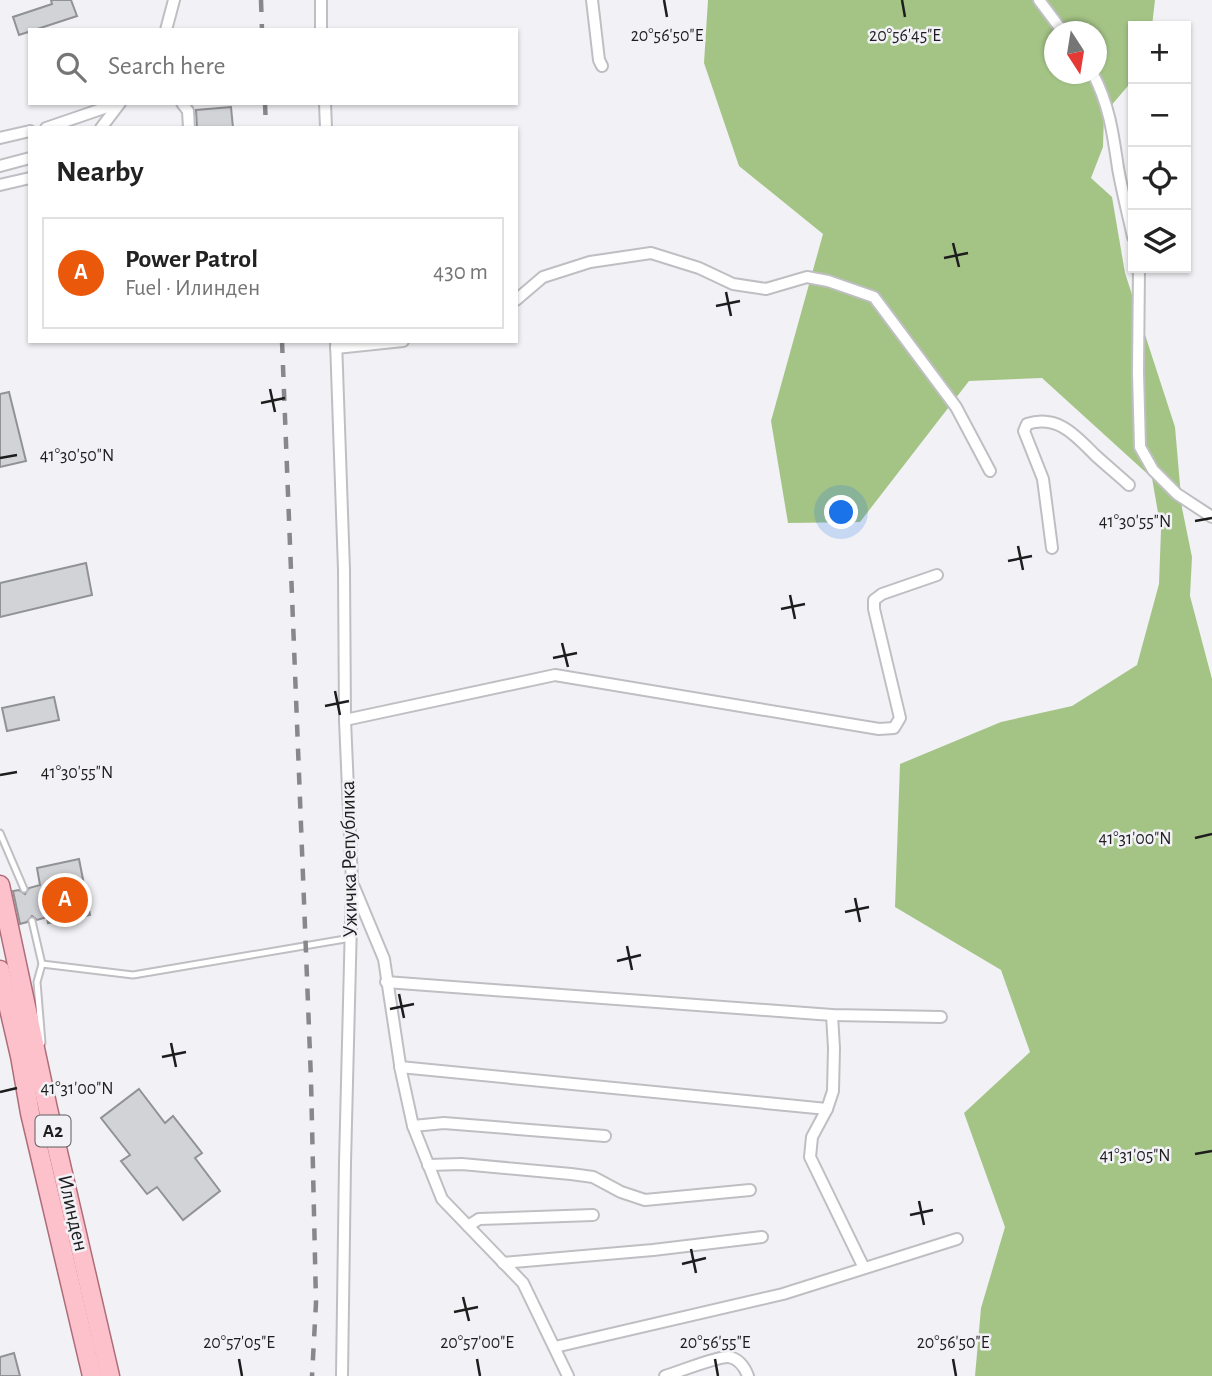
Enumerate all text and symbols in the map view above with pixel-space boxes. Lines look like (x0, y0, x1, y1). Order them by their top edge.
north arrow (1044, 21, 1107, 84)
map controls (1128, 21, 1191, 273)
button: + (1128, 21, 1191, 84)
text: 20°56'50"E (631, 27, 704, 45)
text: 20°56'45"E (869, 27, 941, 45)
search box (28, 28, 518, 105)
icon: search (52, 48, 90, 86)
text: Search here (108, 53, 226, 79)
button: − (1128, 84, 1191, 147)
button: locate (1128, 147, 1191, 210)
text: Nearby (56, 157, 144, 187)
button: layers (1128, 210, 1191, 273)
text: Power Patrol (125, 246, 258, 272)
text: A (74, 261, 88, 284)
text: 430 m (433, 261, 488, 284)
text: Fuel · Илинден (125, 277, 260, 300)
text: 41°30'50"N (40, 447, 114, 465)
your location (824, 495, 858, 529)
text: 41°30'55"N (1099, 513, 1171, 531)
text: 41°30'55"N (41, 764, 113, 782)
street label: Ужичка Република (337, 780, 361, 938)
text: 41°31'00"N (1098, 830, 1172, 848)
pin: A (42, 874, 88, 926)
text: 41°31'00"N (40, 1080, 114, 1098)
road number: A2 (36, 1116, 70, 1147)
text: 41°31'05"N (1099, 1147, 1171, 1165)
street label: Илинден (54, 1173, 92, 1253)
text: 20°57'05"E (203, 1334, 275, 1352)
text: 20°57'00"E (440, 1334, 514, 1352)
text: 20°56'55"E (680, 1334, 751, 1352)
text: 20°56'50"E (917, 1334, 990, 1352)

